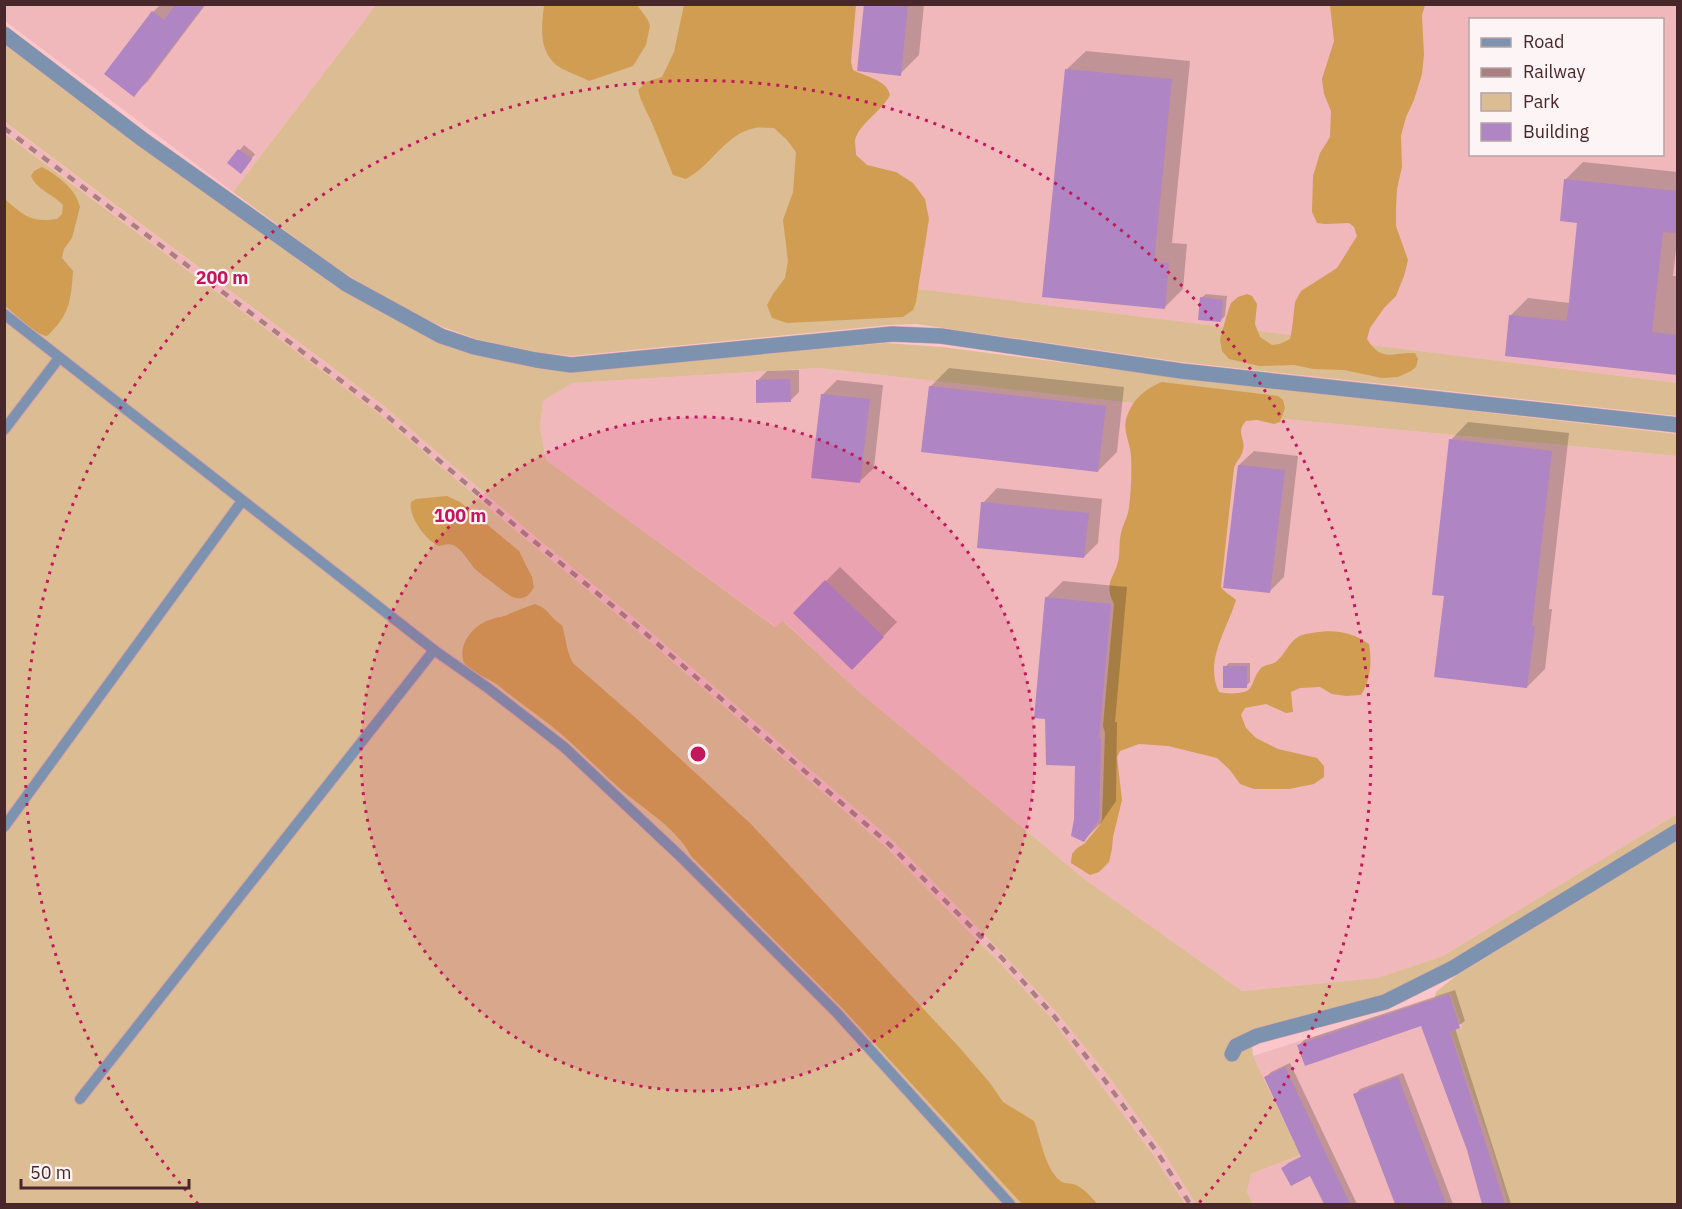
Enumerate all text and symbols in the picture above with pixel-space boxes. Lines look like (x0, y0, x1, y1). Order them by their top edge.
legend (1469, 18, 1664, 156)
text: Road (1523, 30, 1564, 53)
text: Railway (1523, 60, 1585, 83)
text: Park (1523, 90, 1560, 113)
text: Building (1523, 120, 1590, 143)
text: 200 m (196, 266, 248, 289)
text: 100 m (434, 504, 486, 527)
centre of rings (688, 744, 708, 764)
scale bar (21, 1152, 189, 1190)
text: 50 m (30, 1161, 72, 1184)

